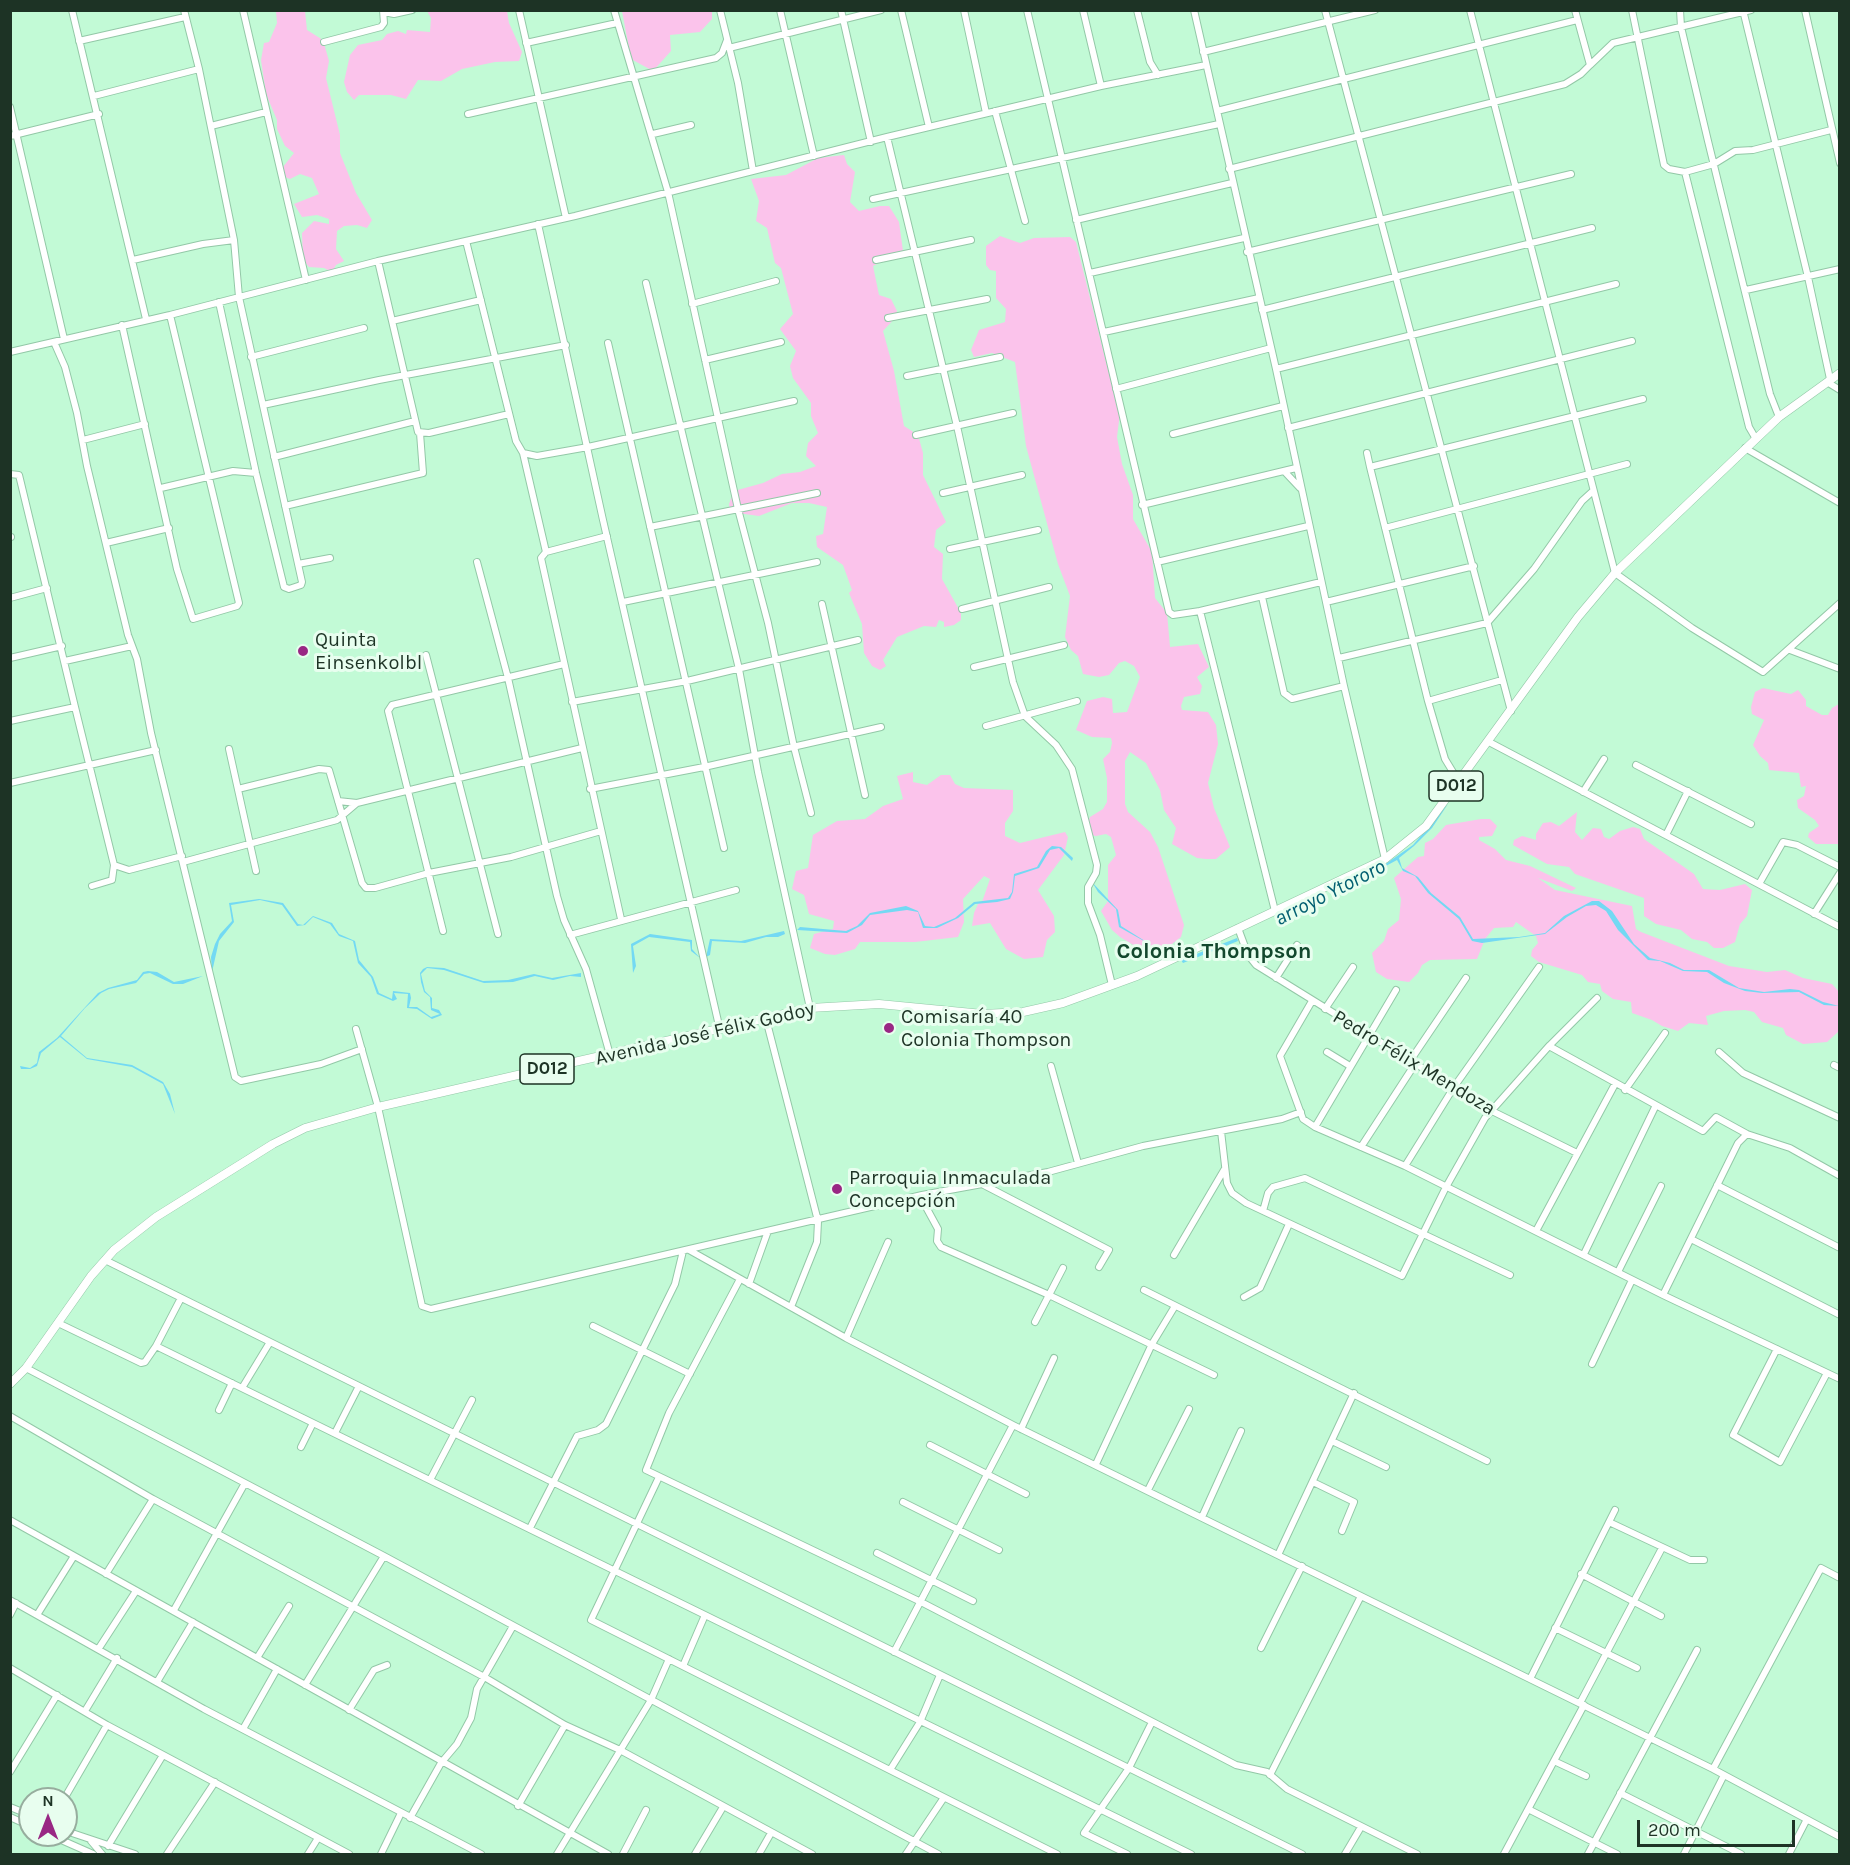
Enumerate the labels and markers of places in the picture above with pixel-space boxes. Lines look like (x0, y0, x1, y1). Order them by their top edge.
place label: Quinta Einsenkolbl (315, 628, 422, 675)
marker: Quinta Einsenkolbl (296, 644, 310, 658)
place label: Comisaría 40 Colonia Thompson (901, 1005, 1071, 1052)
marker: Comisaría 40 Colonia Thompson (882, 1021, 896, 1035)
place label: Parroquia Inmaculada Concepción (849, 1166, 1051, 1213)
marker: Parroquia Inmaculada Concepción (830, 1182, 844, 1196)

